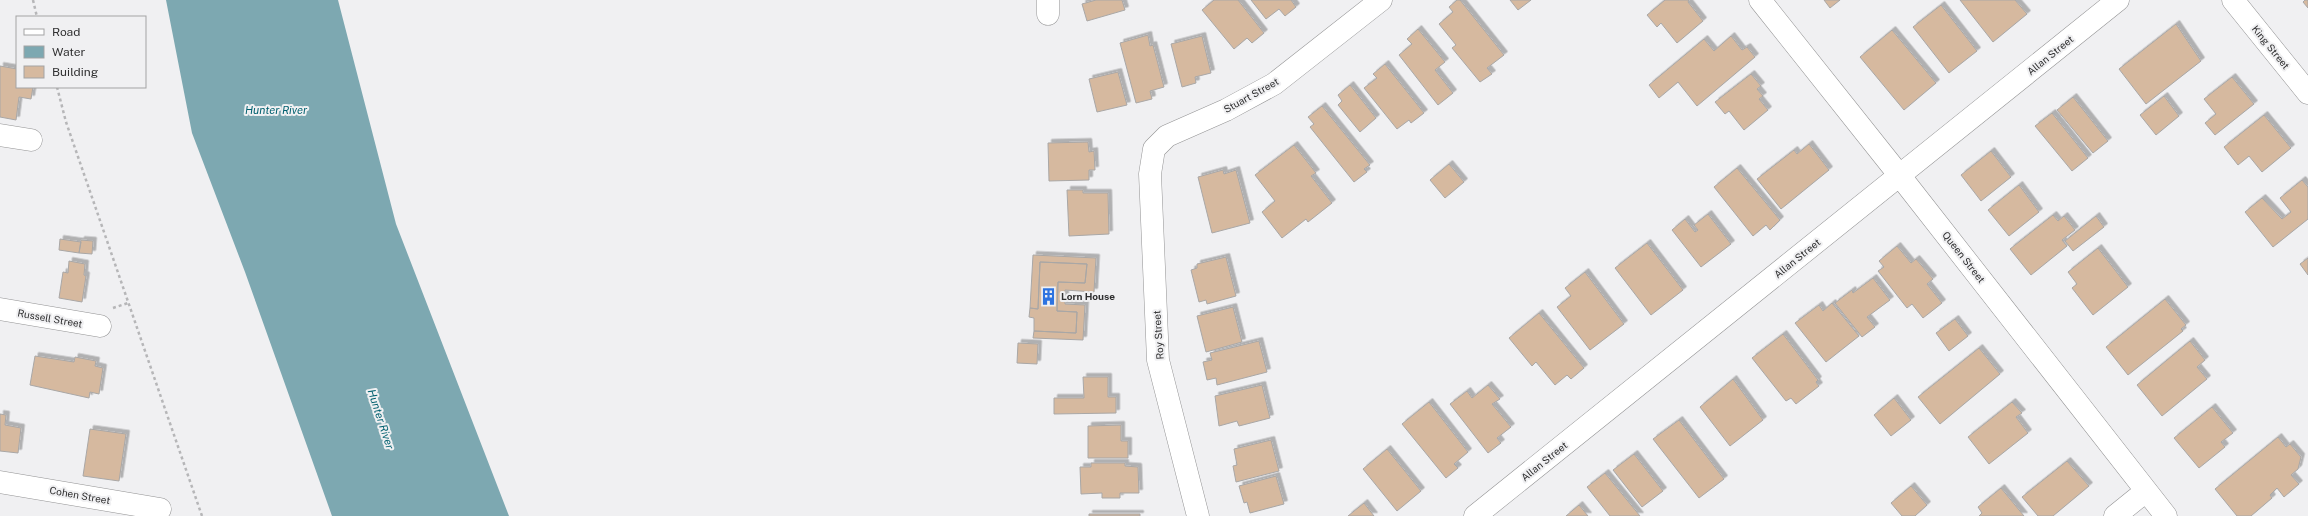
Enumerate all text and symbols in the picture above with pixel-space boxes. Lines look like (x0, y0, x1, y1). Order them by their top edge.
legend (16, 16, 146, 88)
street label: King Street (2250, 23, 2292, 71)
text: Road (52, 25, 80, 39)
street label: Allan Street (2025, 33, 2076, 77)
text: Water (52, 45, 86, 59)
text: Building (52, 65, 98, 79)
street label: Stuart Street (1221, 75, 1281, 115)
water label: Hunter River (245, 104, 308, 116)
street label: Queen Street (1940, 229, 1988, 285)
street label: Allan Street (1772, 236, 1823, 280)
building icon: Lorn House (1038, 286, 1058, 306)
place label: Lorn House (1061, 290, 1115, 302)
street label: Russell Street (17, 306, 84, 330)
street label: Roy Street (1150, 310, 1166, 360)
water label: Hunter River (366, 388, 397, 451)
street label: Allan Street (1519, 439, 1570, 483)
street label: Cohen Street (49, 484, 111, 506)

